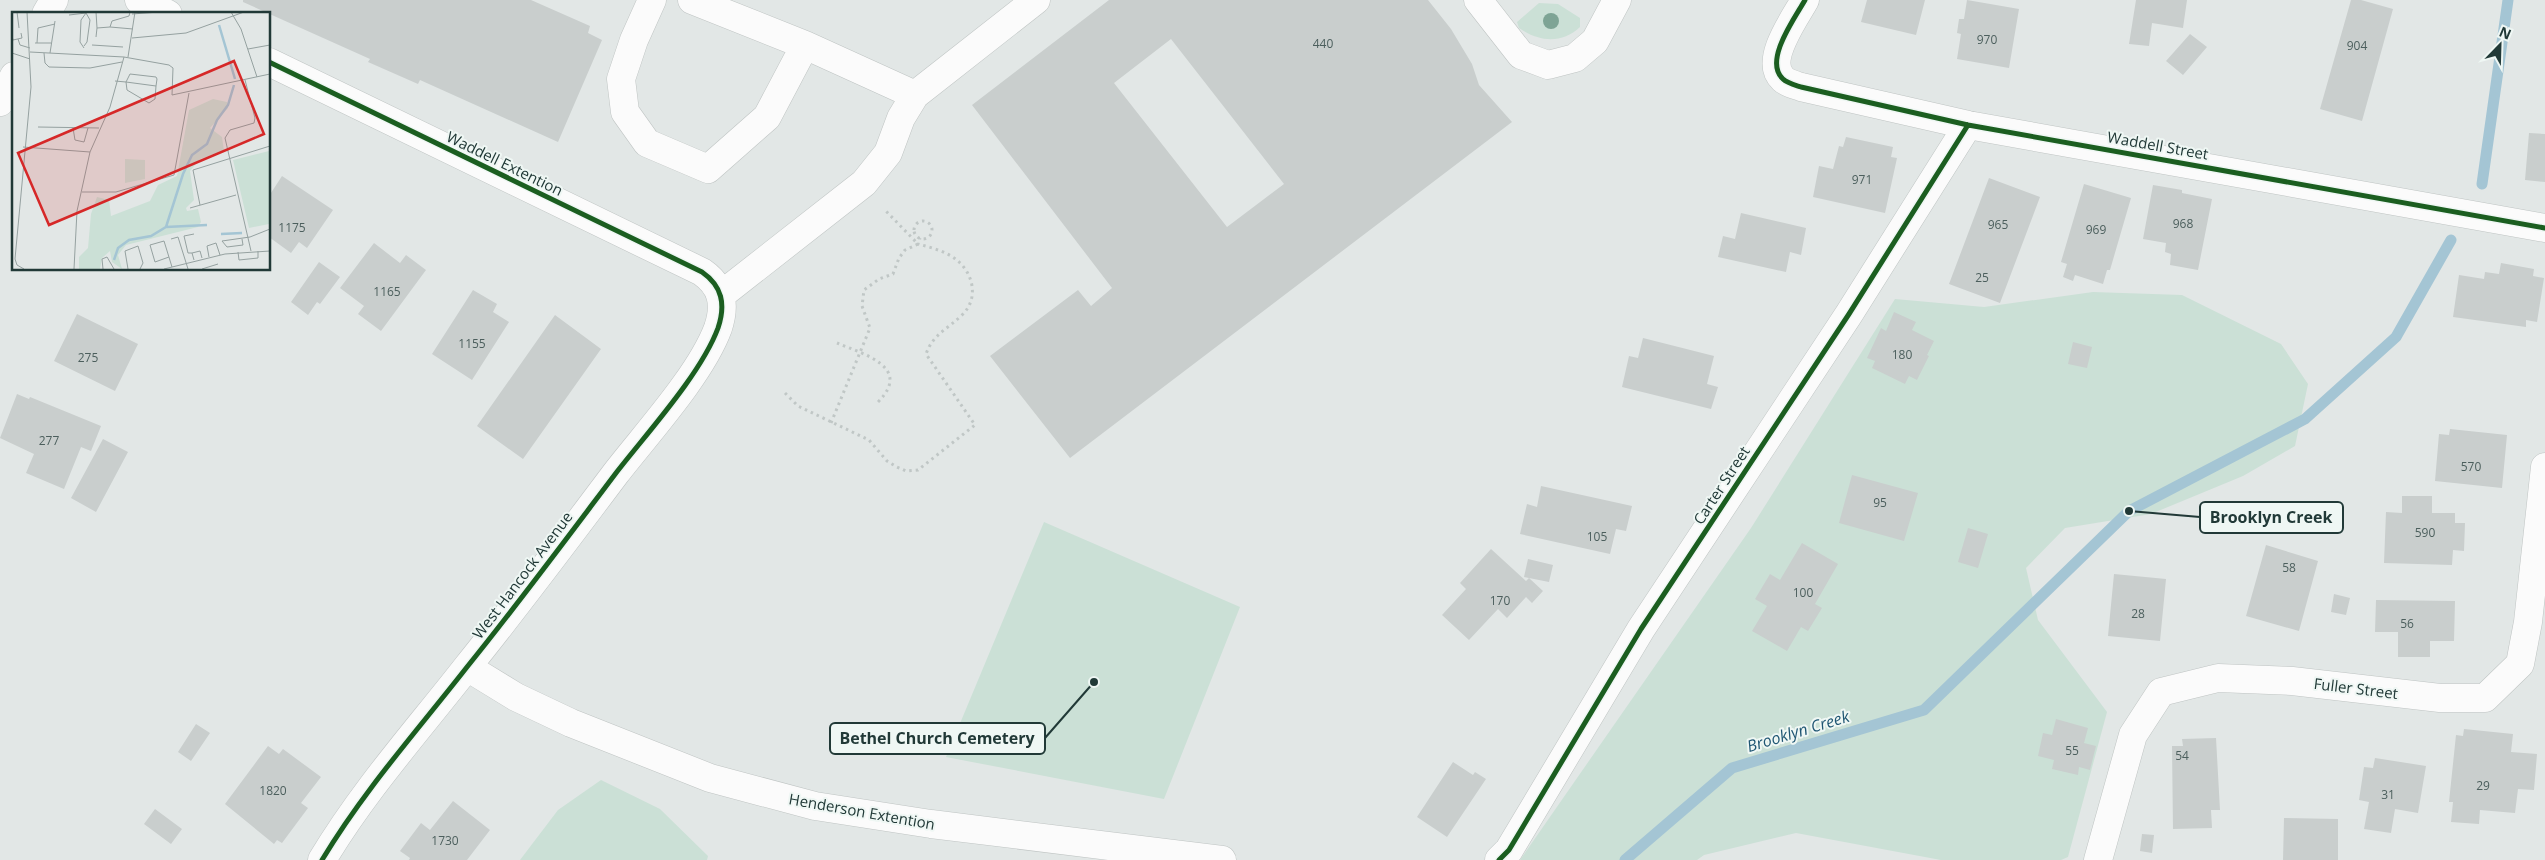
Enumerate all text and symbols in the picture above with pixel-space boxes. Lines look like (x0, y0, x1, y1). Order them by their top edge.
inset map (12, 12, 270, 270)
north arrow (2475, 20, 2525, 70)
text: N (2496, 22, 2514, 44)
house number: 970 (1977, 31, 1997, 48)
house number: 440 (1313, 35, 1333, 52)
house number: 904 (2347, 37, 2367, 54)
street label: Waddell Extention (444, 126, 566, 200)
street label: Waddell Street (2106, 126, 2210, 164)
house number: 971 (1852, 171, 1872, 188)
house number: 968 (2173, 215, 2193, 232)
house number: 965 (1988, 216, 2008, 233)
house number: 1175 (278, 219, 306, 236)
house number: 969 (2086, 221, 2106, 238)
house number: 25 (1975, 269, 1989, 286)
house number: 1165 (373, 283, 401, 300)
house number: 1155 (458, 335, 486, 352)
house number: 180 (1892, 346, 1912, 363)
house number: 275 (78, 349, 98, 366)
house number: 277 (39, 432, 59, 449)
street label: Carter Street (1688, 442, 1754, 528)
house number: 570 (2461, 458, 2481, 475)
house number: 95 (1873, 494, 1887, 511)
callout: Brooklyn Creek (2200, 502, 2343, 533)
text: Brooklyn Creek (2210, 506, 2332, 528)
street label: West Hancock Avenue (467, 507, 577, 643)
house number: 590 (2415, 524, 2435, 541)
house number: 105 (1587, 528, 1607, 545)
house number: 58 (2282, 559, 2296, 576)
house number: 100 (1793, 584, 1813, 601)
house number: 170 (1490, 592, 1510, 609)
house number: 28 (2131, 605, 2145, 622)
house number: 56 (2400, 615, 2414, 632)
street label: Fuller Street (2313, 673, 2399, 703)
water label: Brooklyn Creek (1744, 705, 1853, 757)
callout: Bethel Church Cemetery (830, 723, 1045, 754)
text: Bethel Church Cemetery (839, 727, 1035, 749)
house number: 55 (2065, 742, 2079, 759)
house number: 54 (2175, 747, 2189, 764)
house number: 29 (2476, 777, 2490, 794)
house number: 1820 (259, 782, 287, 799)
house number: 31 (2381, 786, 2395, 803)
street label: Henderson Extention (787, 788, 937, 834)
house number: 1730 (431, 832, 459, 849)

